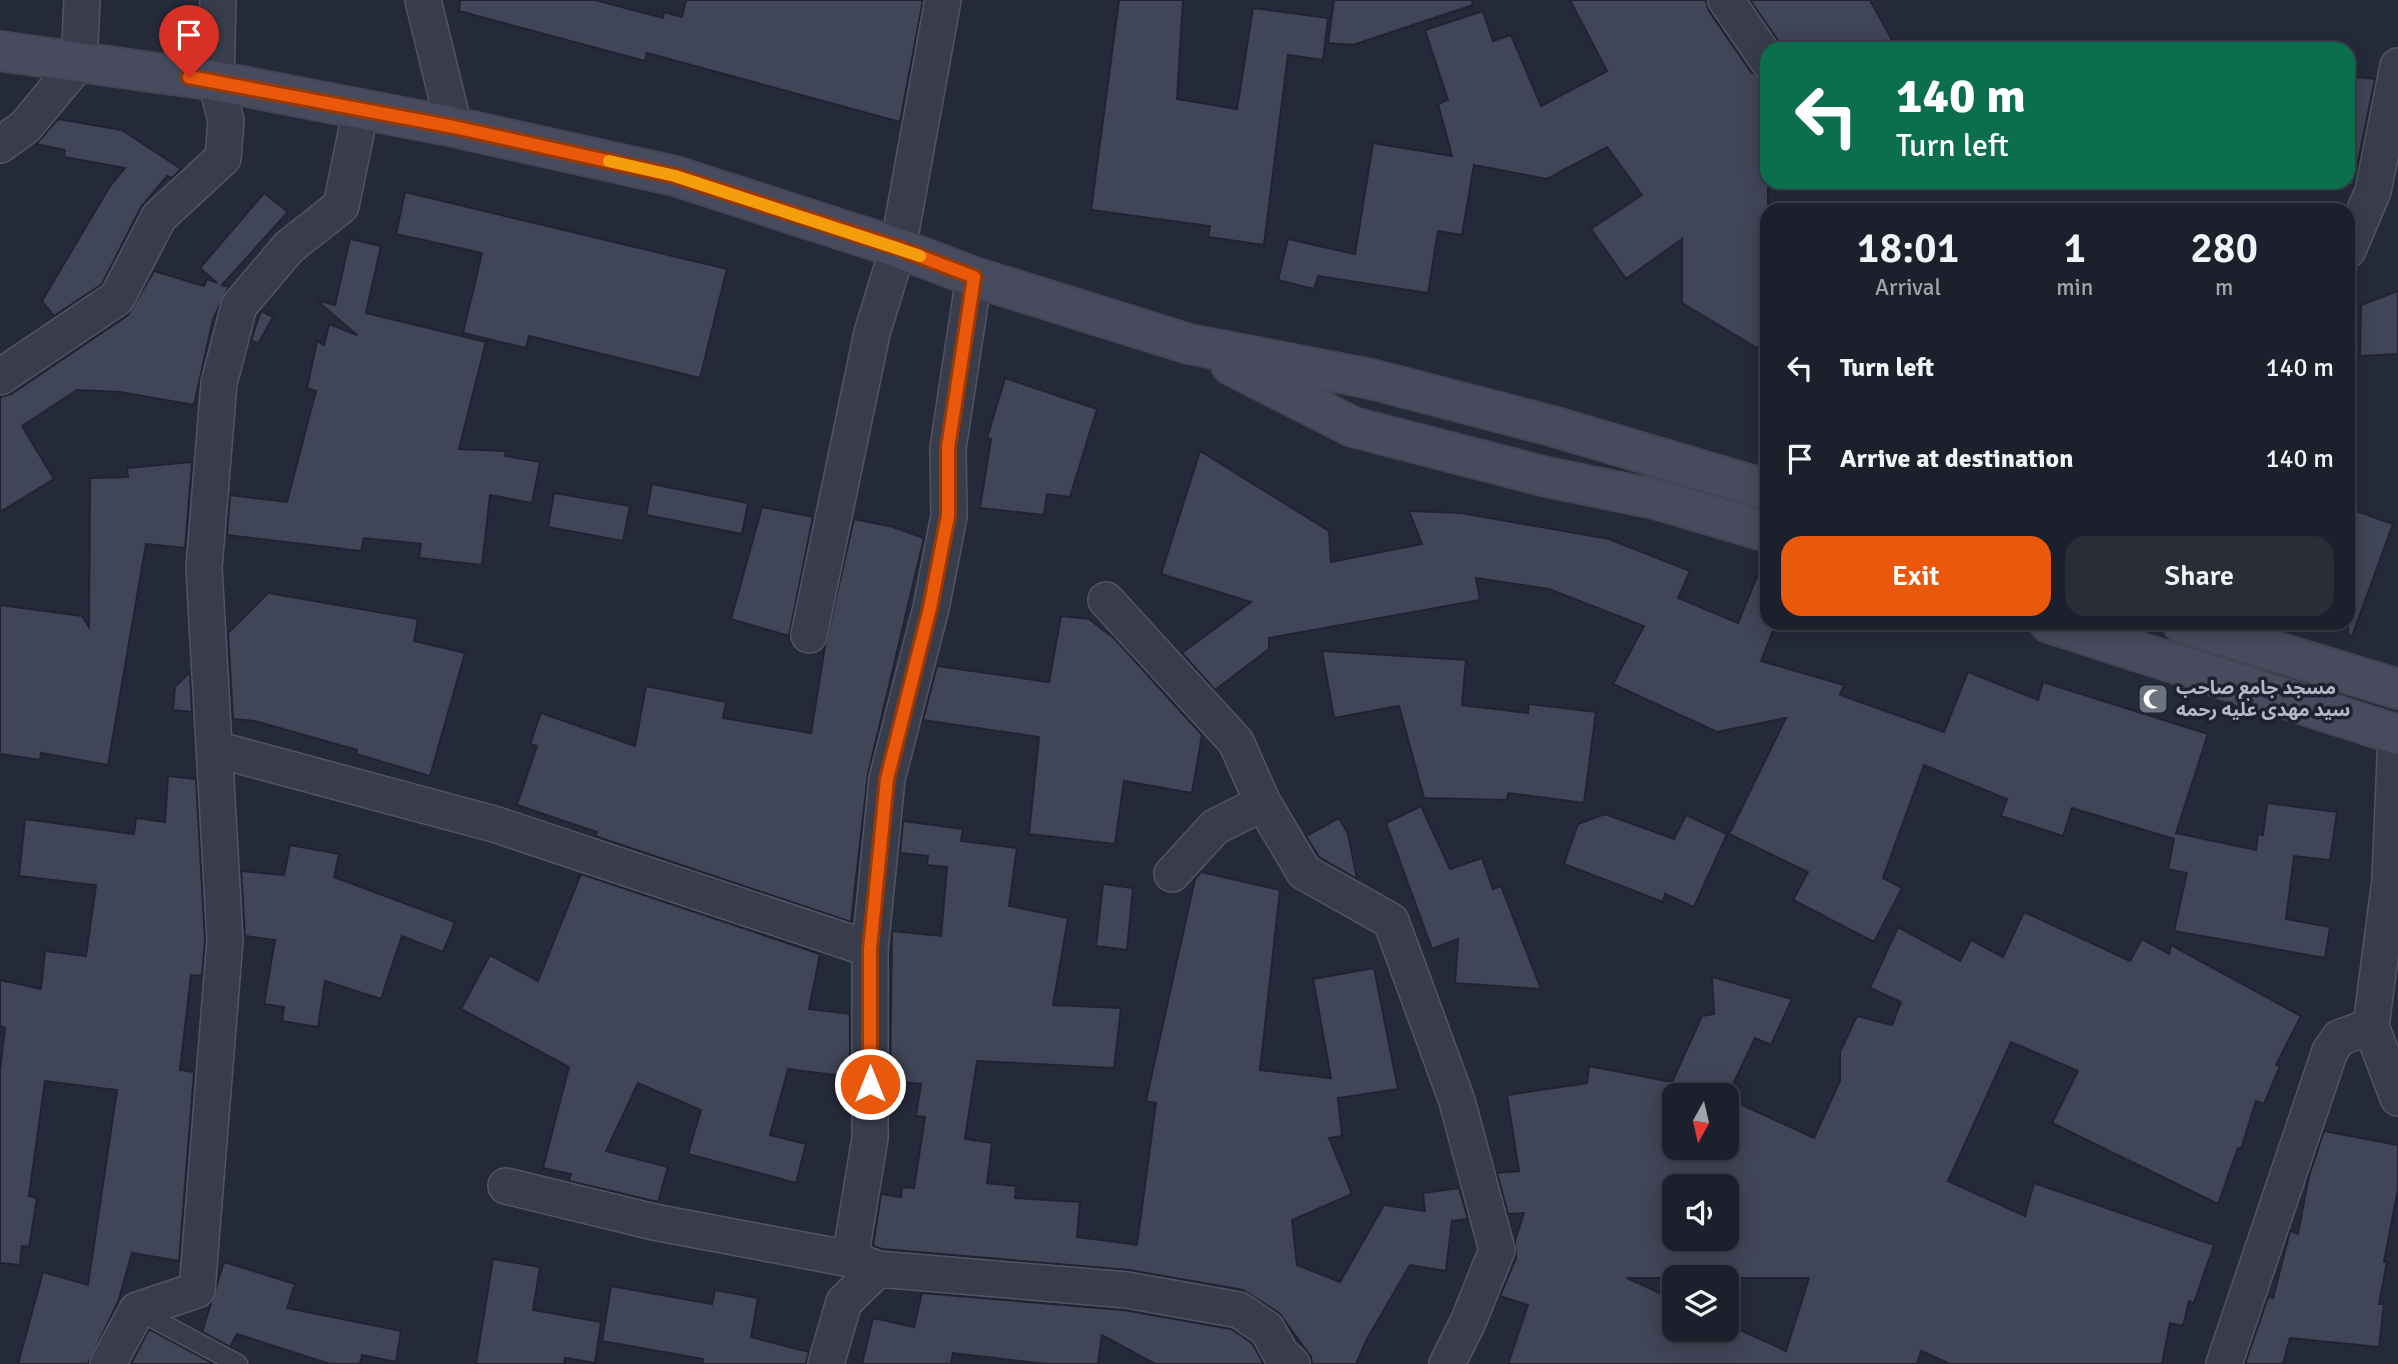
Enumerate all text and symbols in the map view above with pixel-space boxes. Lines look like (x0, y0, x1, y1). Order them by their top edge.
pin (159, 5, 219, 77)
icon: arrive (170, 16, 208, 54)
text: 140 m (1896, 66, 2026, 126)
icon: left (1781, 70, 1872, 161)
text: Turn left (1896, 126, 2009, 165)
text: 18:01 (1857, 223, 1959, 274)
text: 1 (2063, 223, 2086, 274)
text: 280 (2190, 223, 2258, 274)
text: Arrival (1875, 273, 1941, 302)
text: min (2056, 273, 2093, 302)
text: m (2215, 273, 2233, 302)
icon: left (1781, 349, 1819, 387)
text: Turn left (1840, 352, 1934, 384)
text: 140 m (2265, 352, 2334, 384)
icon: arrive (1781, 440, 1819, 478)
text: Arrive at destination (1840, 443, 2073, 475)
text: 140 m (2265, 443, 2334, 475)
button: Exit (1781, 536, 2051, 616)
button: Share (2065, 536, 2334, 616)
place label: مسجد جامع صاحب سید مهدی علیه رحمه (2176, 676, 2350, 722)
mosque icon: مسجد جامع صاحب سید مهدی علیه رحمه (2136, 682, 2170, 716)
position arrow (833, 1047, 907, 1121)
north arrow (1662, 1083, 1740, 1160)
map controls (1662, 1083, 1739, 1342)
button: sound (1662, 1174, 1739, 1251)
button: layers (1662, 1265, 1739, 1342)

